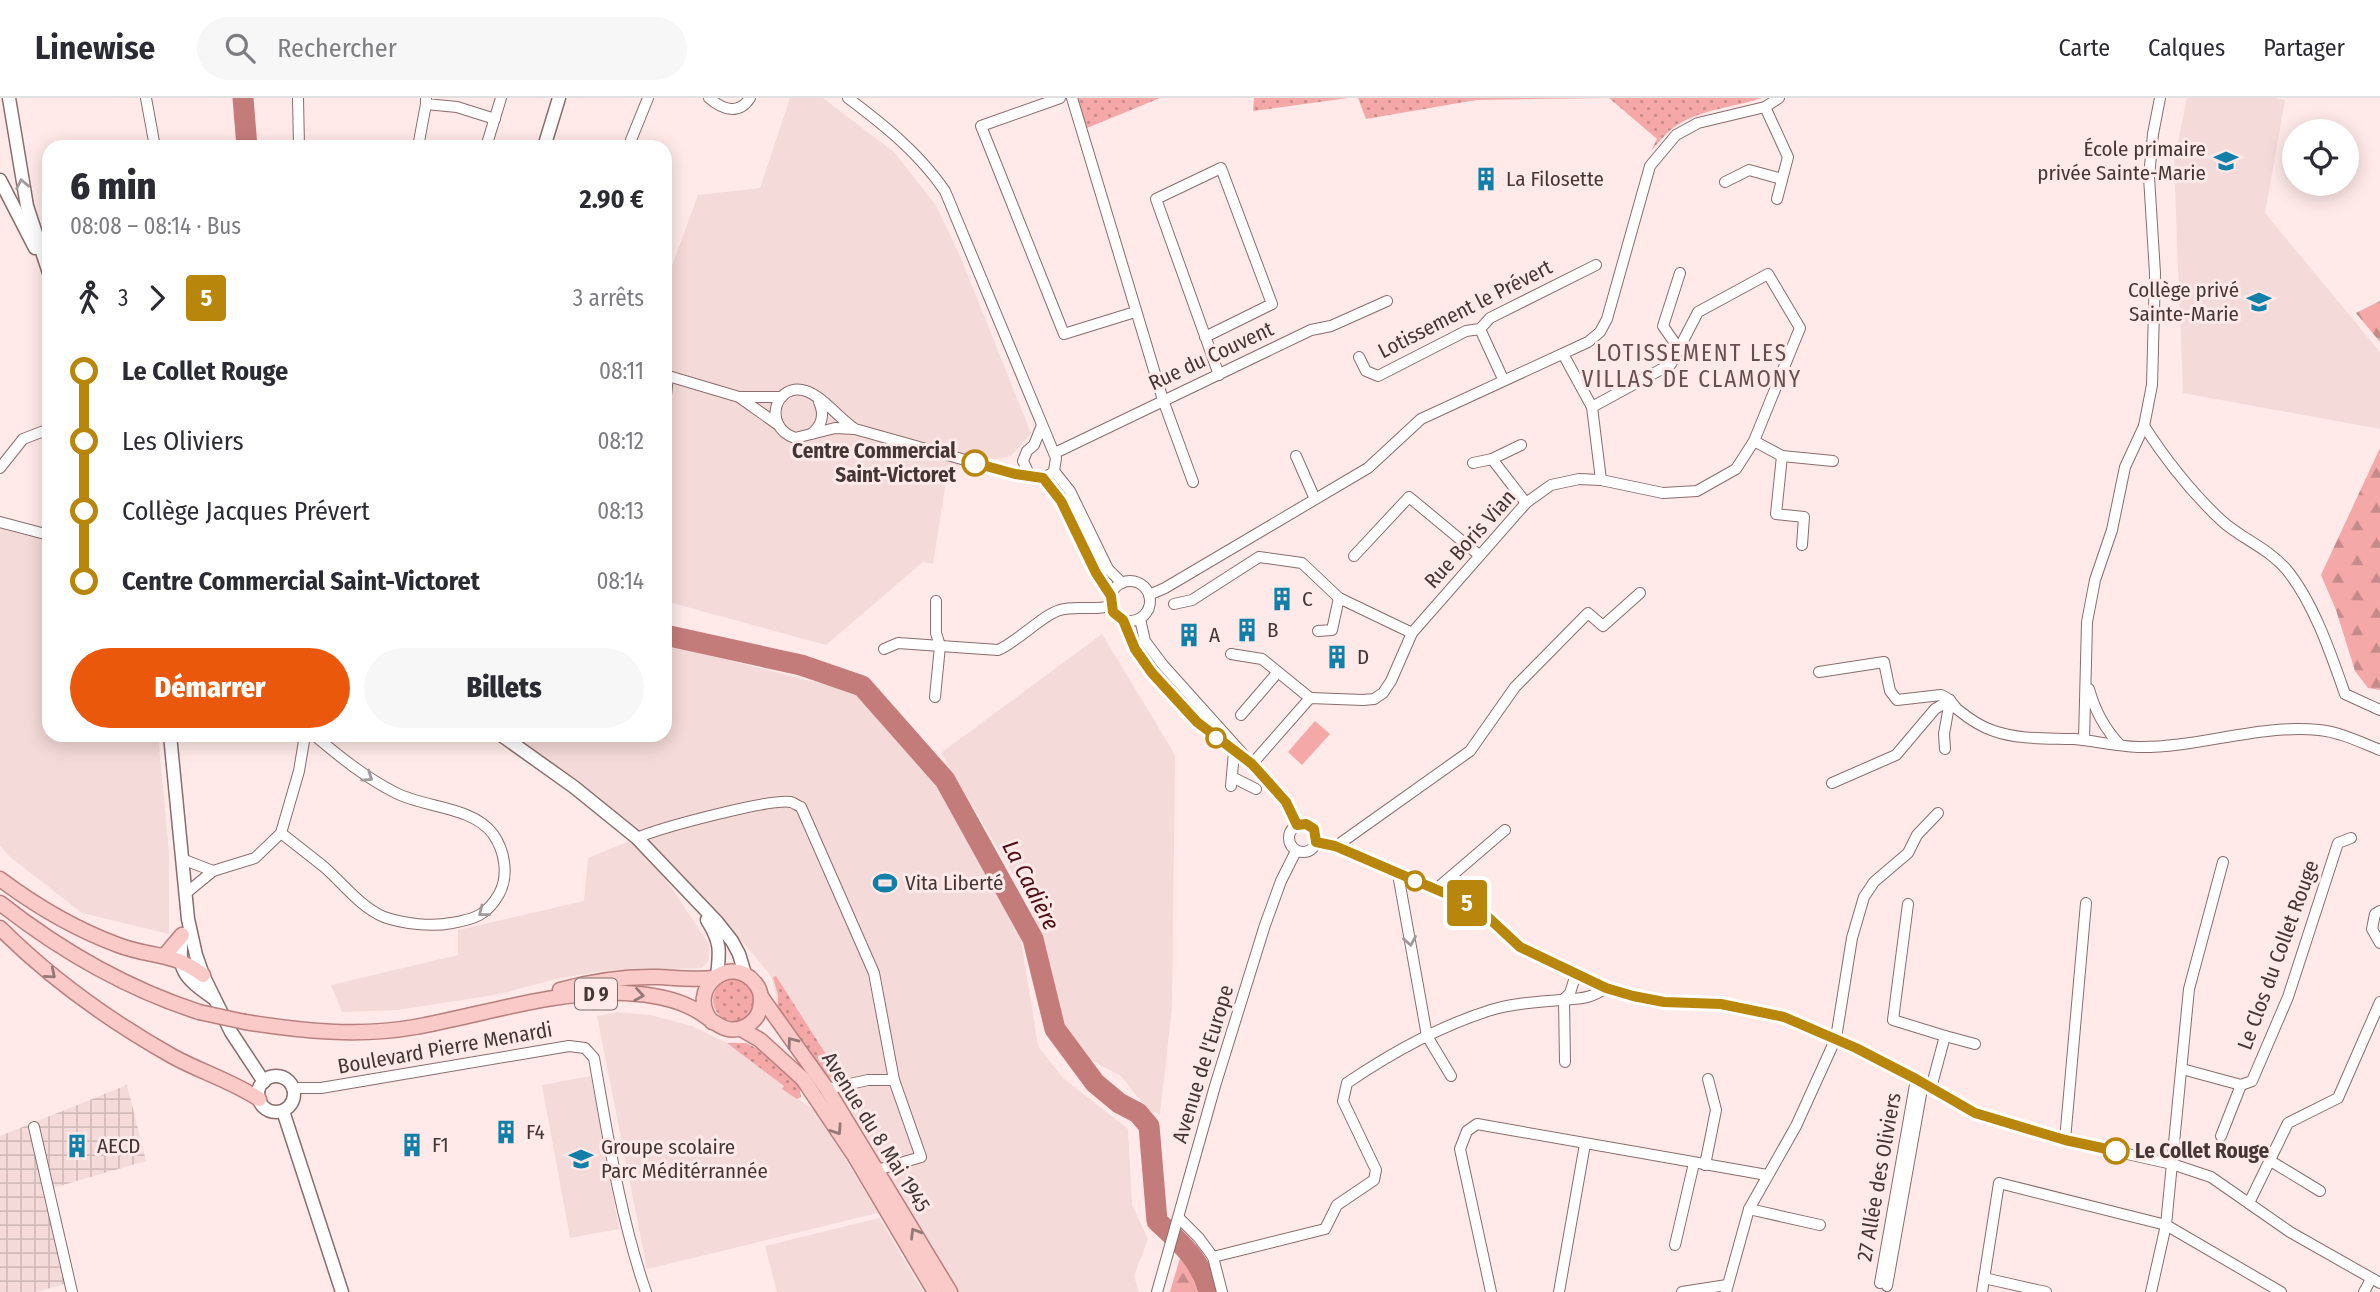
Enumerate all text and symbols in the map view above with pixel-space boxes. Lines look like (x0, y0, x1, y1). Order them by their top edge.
search box (197, 17, 687, 80)
text: Linewise (35, 28, 155, 68)
icon: search (221, 29, 259, 67)
text: Rechercher (277, 33, 397, 64)
text: Carte (2059, 34, 2110, 62)
text: Calques (2148, 34, 2225, 62)
text: Partager (2263, 34, 2345, 62)
map controls (2282, 119, 2359, 196)
button: locate (2282, 119, 2359, 196)
place label: École primaire privée Sainte-Marie (2037, 136, 2206, 186)
school or university icon: École primaire privée Sainte-Marie (2212, 147, 2240, 175)
text: 6 min (70, 163, 156, 209)
building icon: La Filosette (1472, 165, 1500, 193)
place label: La Filosette (1506, 166, 1604, 192)
one-way arrow (16, 178, 31, 190)
text: 2.90 € (580, 184, 644, 215)
text: 08:08 – 08:14 · Bus (70, 212, 241, 240)
street label: Lotissement le Prévert (1374, 254, 1556, 364)
place label: Collège privé Sainte-Marie (2128, 277, 2239, 327)
icon: walk (70, 279, 108, 317)
icon: forward (138, 279, 176, 317)
text: 3 (118, 284, 128, 312)
text: 5 (200, 284, 212, 312)
text: 3 arrêts (573, 284, 644, 312)
school or university icon: Collège privé Sainte-Marie (2245, 288, 2273, 316)
street label: Rue du Couvent (1144, 316, 1278, 396)
district label: LOTISSEMENT LES VILLAS DE CLAMONY (1582, 339, 1802, 393)
text: Le Collet Rouge (122, 356, 288, 387)
text: 08:11 (599, 357, 644, 385)
text: Les Oliviers (122, 426, 244, 457)
text: 08:12 (597, 427, 644, 455)
place label: Centre Commercial Saint-Victoret (792, 438, 957, 488)
marker: Centre Commercial Saint-Victoret (962, 450, 988, 476)
street label: Rue Boris Vian (1419, 484, 1521, 594)
text: Collège Jacques Prévert (122, 496, 370, 527)
text: 08:13 (597, 497, 644, 525)
text: Centre Commercial Saint-Victoret (122, 566, 480, 597)
text: 08:14 (596, 567, 644, 595)
building icon: C (1268, 585, 1296, 613)
place label: C (1302, 586, 1313, 612)
building icon: B (1233, 616, 1261, 644)
place label: B (1267, 617, 1279, 643)
building icon: A (1175, 621, 1203, 649)
place label: A (1209, 622, 1220, 648)
building icon: D (1323, 643, 1351, 671)
place label: D (1357, 644, 1369, 670)
button: Démarrer (70, 648, 350, 728)
button: Billets (364, 648, 644, 728)
unlabelled marker (1206, 728, 1226, 748)
one-way arrow (360, 768, 373, 781)
water label: La Cadière (996, 835, 1066, 935)
street label: Le Clos du Collet Rouge (2232, 857, 2324, 1053)
sports icon: Vita Liberté (871, 869, 899, 897)
place label: Vita Liberté (905, 870, 1003, 896)
unlabelled marker (1405, 871, 1425, 891)
line badge: 5 (1444, 880, 1490, 926)
text: 5 (1461, 889, 1473, 917)
one-way arrow (479, 904, 491, 916)
one-way arrow (1402, 935, 1417, 947)
one-way arrow (43, 965, 55, 978)
road number: D 9 (575, 978, 617, 1010)
street label: Avenue de l'Europe (1167, 982, 1239, 1146)
one-way arrow (633, 987, 644, 1002)
street label: Boulevard Pierre Menardi (336, 1016, 554, 1080)
one-way arrow (788, 1037, 801, 1050)
street label: Avenue du 8 Mai 1945 (816, 1047, 936, 1217)
street label: 27 Allée des Oliviers (1851, 1091, 1907, 1263)
building icon: F4 (492, 1118, 520, 1146)
place label: F4 (526, 1119, 545, 1145)
one-way arrow (829, 1122, 842, 1135)
building icon: F1 (398, 1131, 426, 1159)
building icon: AECD (63, 1132, 91, 1160)
place label: F1 (432, 1132, 449, 1158)
place label: AECD (97, 1133, 141, 1159)
place label: Groupe scolaire Parc Méditérrannée (601, 1134, 768, 1184)
marker: Le Collet Rouge (2103, 1138, 2129, 1164)
place label: Le Collet Rouge (2135, 1138, 2270, 1164)
school or university icon: Groupe scolaire Parc Méditérrannée (567, 1145, 595, 1173)
one-way arrow (910, 1228, 923, 1241)

